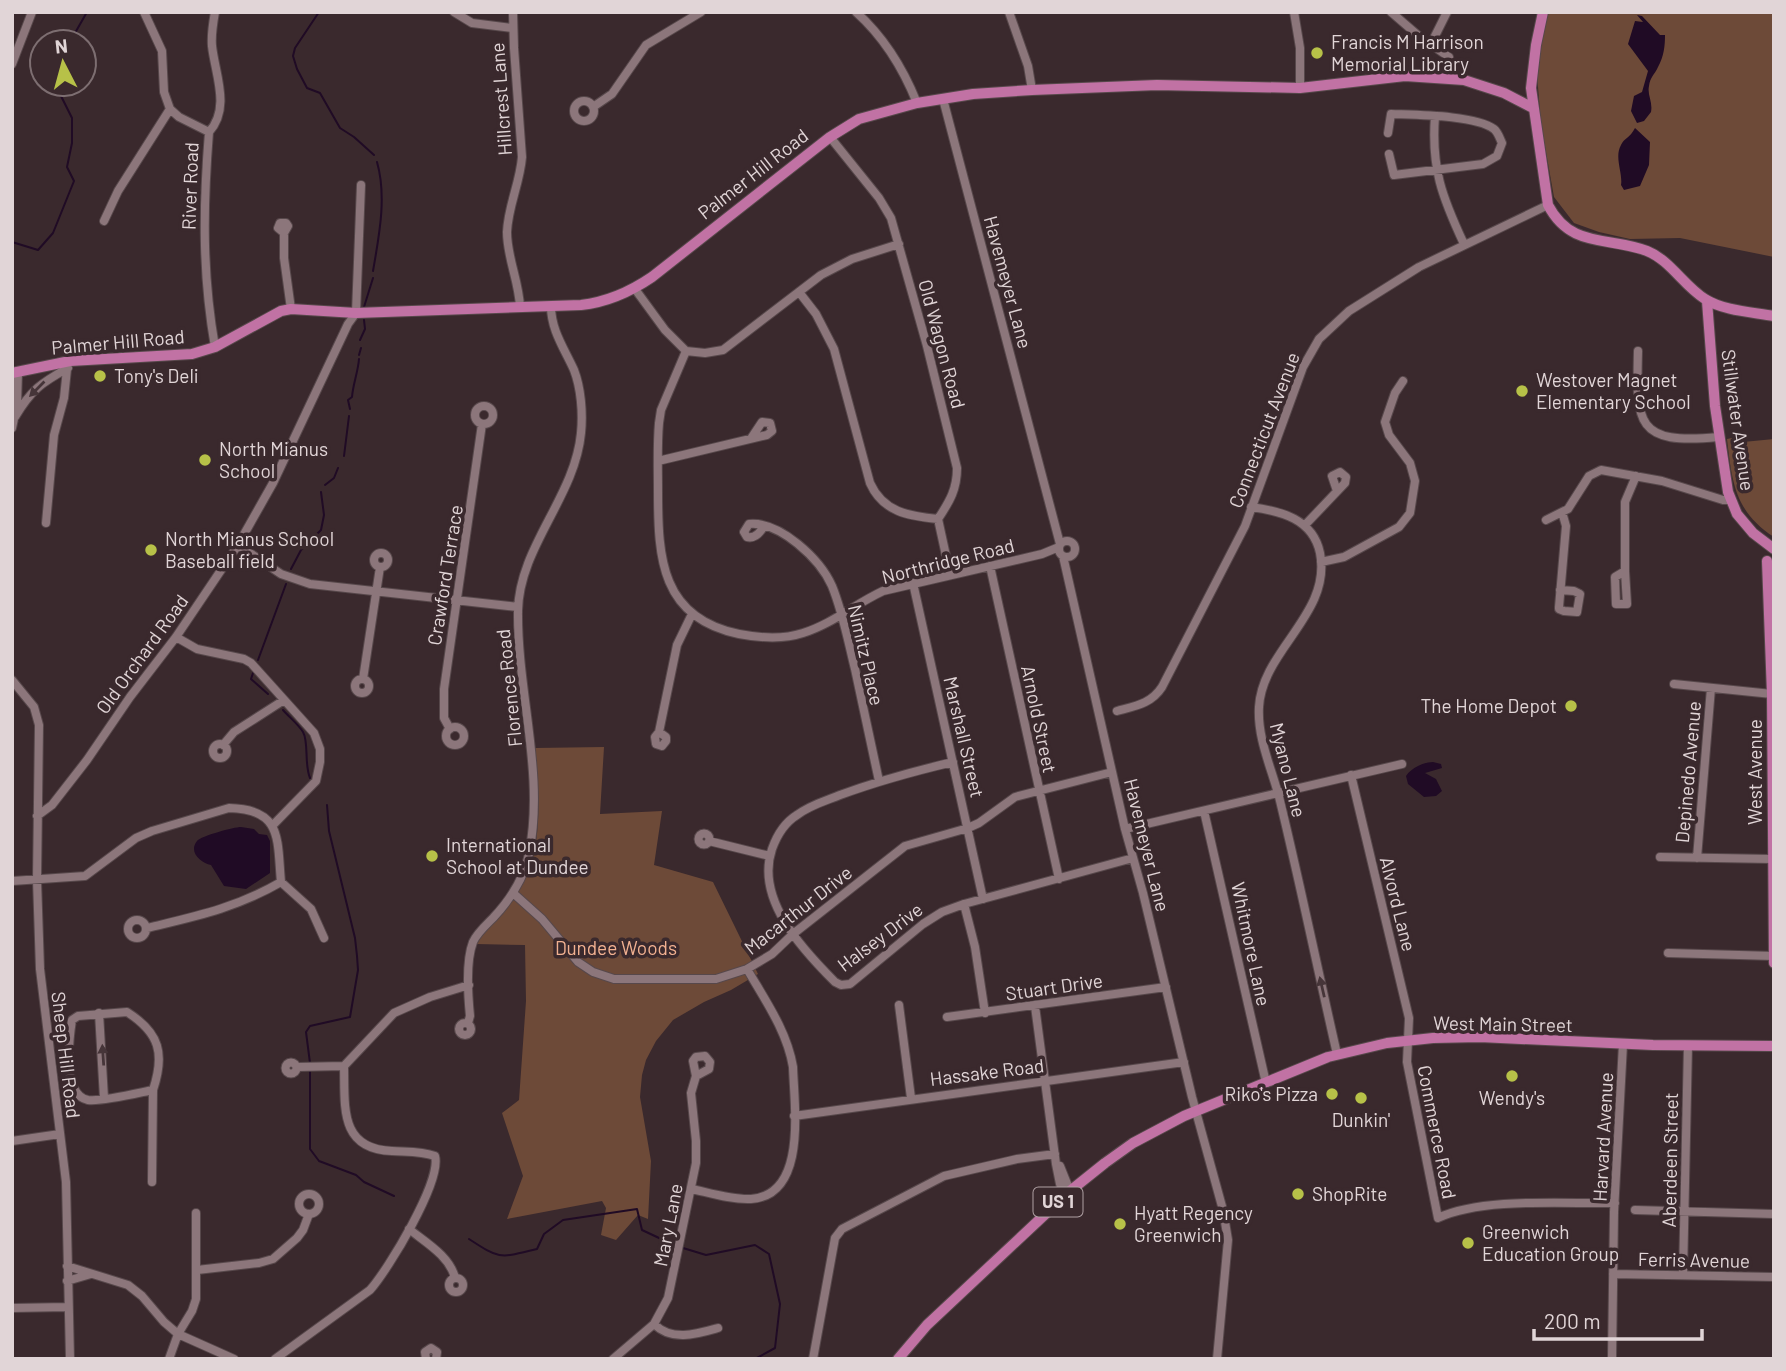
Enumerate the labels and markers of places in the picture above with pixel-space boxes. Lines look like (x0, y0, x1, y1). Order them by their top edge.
place label: Francis M Harrison Memorial Library (1331, 30, 1484, 75)
marker: Francis M Harrison Memorial Library (1309, 45, 1325, 61)
place label: Tony's Deli (114, 364, 199, 387)
marker: Tony's Deli (92, 368, 108, 384)
place label: Westover Magnet Elementary School (1536, 368, 1691, 413)
marker: Westover Magnet Elementary School (1514, 383, 1530, 399)
place label: North Mianus School (219, 437, 328, 482)
marker: North Mianus School (197, 452, 213, 468)
place label: North Mianus School Baseball field (165, 527, 334, 572)
marker: North Mianus School Baseball field (143, 542, 159, 558)
place label: The Home Depot (1420, 694, 1557, 717)
marker: The Home Depot (1563, 698, 1579, 714)
place label: International School at Dundee (446, 833, 589, 878)
marker: International School at Dundee (424, 848, 440, 864)
marker: Wendy's (1504, 1068, 1520, 1084)
place label: Riko's Pizza (1225, 1082, 1318, 1105)
marker: Riko's Pizza (1324, 1086, 1340, 1102)
place label: Wendy's (1479, 1086, 1545, 1109)
marker: Dunkin' (1353, 1090, 1369, 1106)
place label: Dunkin' (1332, 1108, 1390, 1131)
place label: ShopRite (1312, 1182, 1387, 1205)
marker: ShopRite (1290, 1186, 1306, 1202)
place label: Hyatt Regency Greenwich (1134, 1201, 1253, 1246)
marker: Hyatt Regency Greenwich (1112, 1216, 1128, 1232)
place label: Greenwich Education Group (1482, 1220, 1619, 1265)
marker: Greenwich Education Group (1460, 1235, 1476, 1251)

